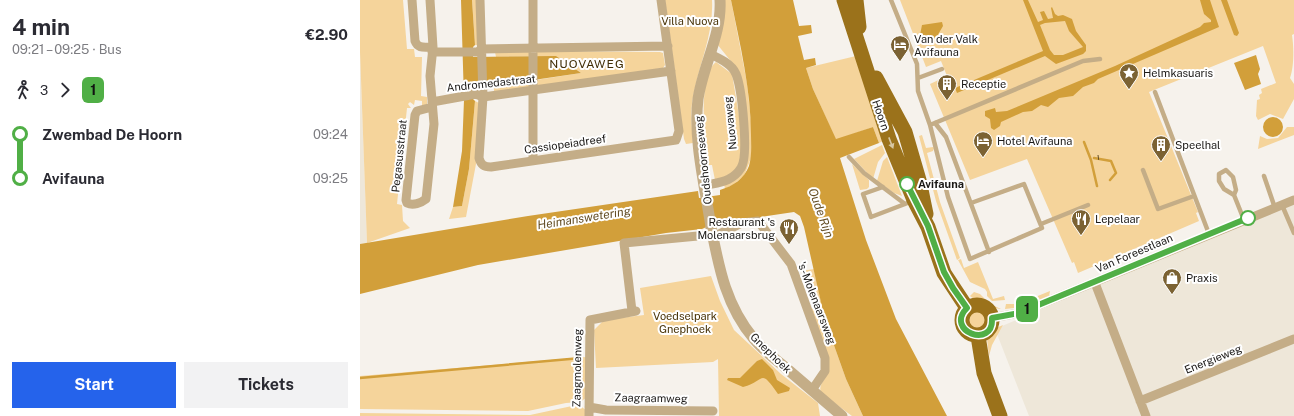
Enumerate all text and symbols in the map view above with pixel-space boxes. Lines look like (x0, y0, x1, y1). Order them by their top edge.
text: 4 min (12, 14, 70, 40)
park label: Villa Nuova (661, 15, 719, 27)
text: €2.90 (305, 26, 348, 43)
place label: Van der Valk Avifauna (914, 33, 978, 58)
hotel icon: Van der Valk Avifauna (889, 34, 911, 62)
text: 09:21 – 09:25 · Bus (12, 42, 121, 57)
district label: NUOVAWEG (549, 57, 625, 71)
place icon: Helmkasuaris (1118, 62, 1140, 90)
place label: Helmkasuaris (1143, 67, 1213, 79)
street label: Andromedastraat (446, 72, 536, 94)
building icon: Receptie (936, 73, 958, 101)
place label: Receptie (961, 78, 1006, 90)
icon: walk (12, 79, 34, 101)
icon: forward (54, 79, 76, 101)
text: 1 (90, 82, 96, 98)
text: 3 (40, 83, 48, 98)
street label: Nuovaweg (721, 96, 739, 150)
street label: Hoorn (870, 98, 892, 132)
street label: Oudshoornseweg (692, 115, 714, 205)
street label: Pegasusstraat (389, 119, 409, 193)
text: Zwembad De Hoorn (42, 126, 182, 143)
text: 09:24 (313, 127, 348, 142)
hotel icon: Hotel Avifauna (972, 130, 994, 158)
street label: Cassiopeiadreef (523, 132, 607, 156)
building icon: Speelhal (1150, 134, 1172, 162)
place label: Hotel Avifauna (997, 135, 1072, 147)
one-way arrow (889, 138, 895, 150)
place label: Speelhal (1175, 139, 1220, 151)
text: Avifauna (42, 170, 105, 187)
text: 09:25 (313, 171, 348, 186)
marker: Avifauna (899, 176, 915, 192)
place label: Avifauna (918, 178, 964, 190)
water label: Oude Rijn (806, 186, 837, 240)
water label: Heimanswetering (536, 204, 633, 232)
restaurant icon: Lepelaar (1070, 208, 1092, 236)
unlabelled marker (1240, 210, 1256, 226)
place label: Lepelaar (1095, 213, 1140, 225)
place label: Restaurant 's Molenaarsbrug (697, 216, 775, 241)
restaurant icon: Restaurant 's Molenaarsbrug (778, 217, 800, 245)
street label: Van Foreestlaan (1094, 231, 1174, 275)
street label: 's-Molenaarsweg (796, 260, 838, 346)
shop icon: Praxis (1161, 267, 1183, 295)
place label: Praxis (1186, 272, 1218, 284)
line badge: 1 (1014, 296, 1040, 322)
text: 1 (1024, 301, 1030, 317)
park label: Voedselpark Gnephoek (653, 310, 717, 335)
street label: Zaagmolenweg (570, 328, 584, 407)
street label: Gnephoek (748, 331, 794, 375)
street label: Energieweg (1183, 342, 1243, 376)
button: Start (12, 362, 176, 408)
button: Tickets (184, 362, 348, 408)
street label: Zaagraamweg (614, 391, 688, 405)

